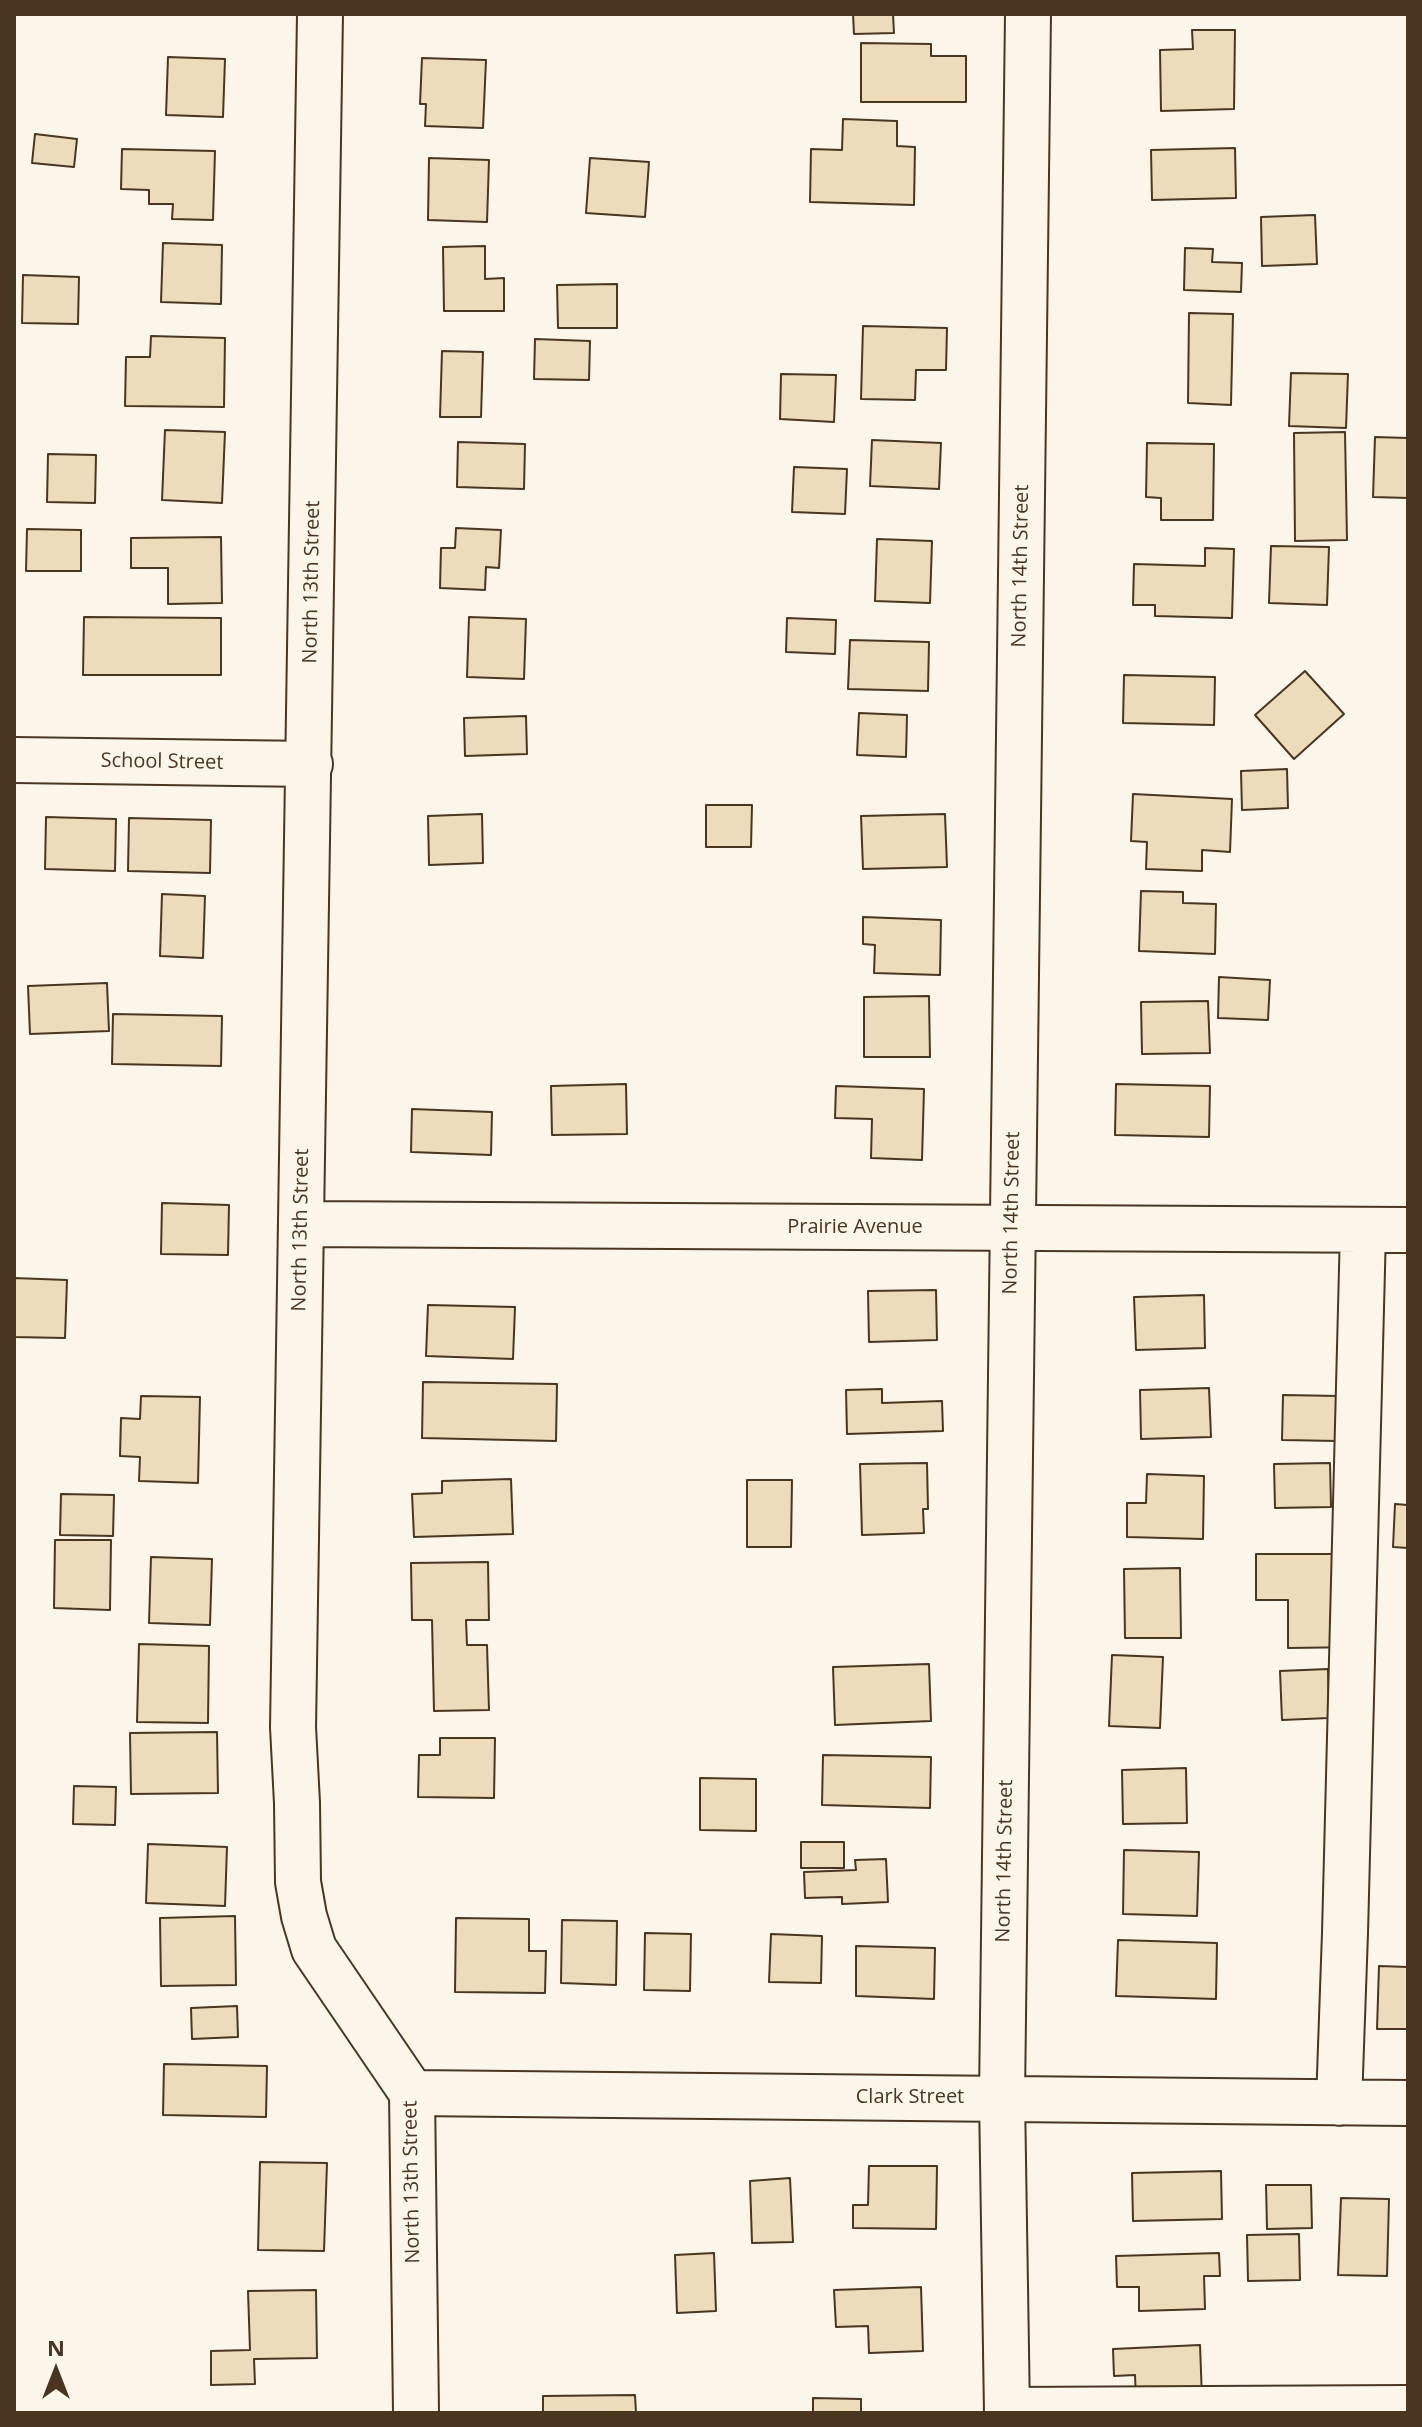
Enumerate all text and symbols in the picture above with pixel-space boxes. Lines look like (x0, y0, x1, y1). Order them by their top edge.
street label: North 14th Street (1008, 484, 1034, 648)
street label: North 13th Street (299, 500, 325, 664)
street label: School Street (100, 749, 224, 775)
street label: North 14th Street (999, 1131, 1025, 1295)
street label: North 13th Street (288, 1148, 314, 1312)
street label: Prairie Avenue (787, 1215, 923, 1239)
street label: North 14th Street (992, 1779, 1018, 1943)
street label: Clark Street (856, 2085, 964, 2109)
street label: North 13th Street (399, 2100, 425, 2264)
north arrow (16, 2331, 96, 2411)
text: N (47, 2332, 65, 2362)

